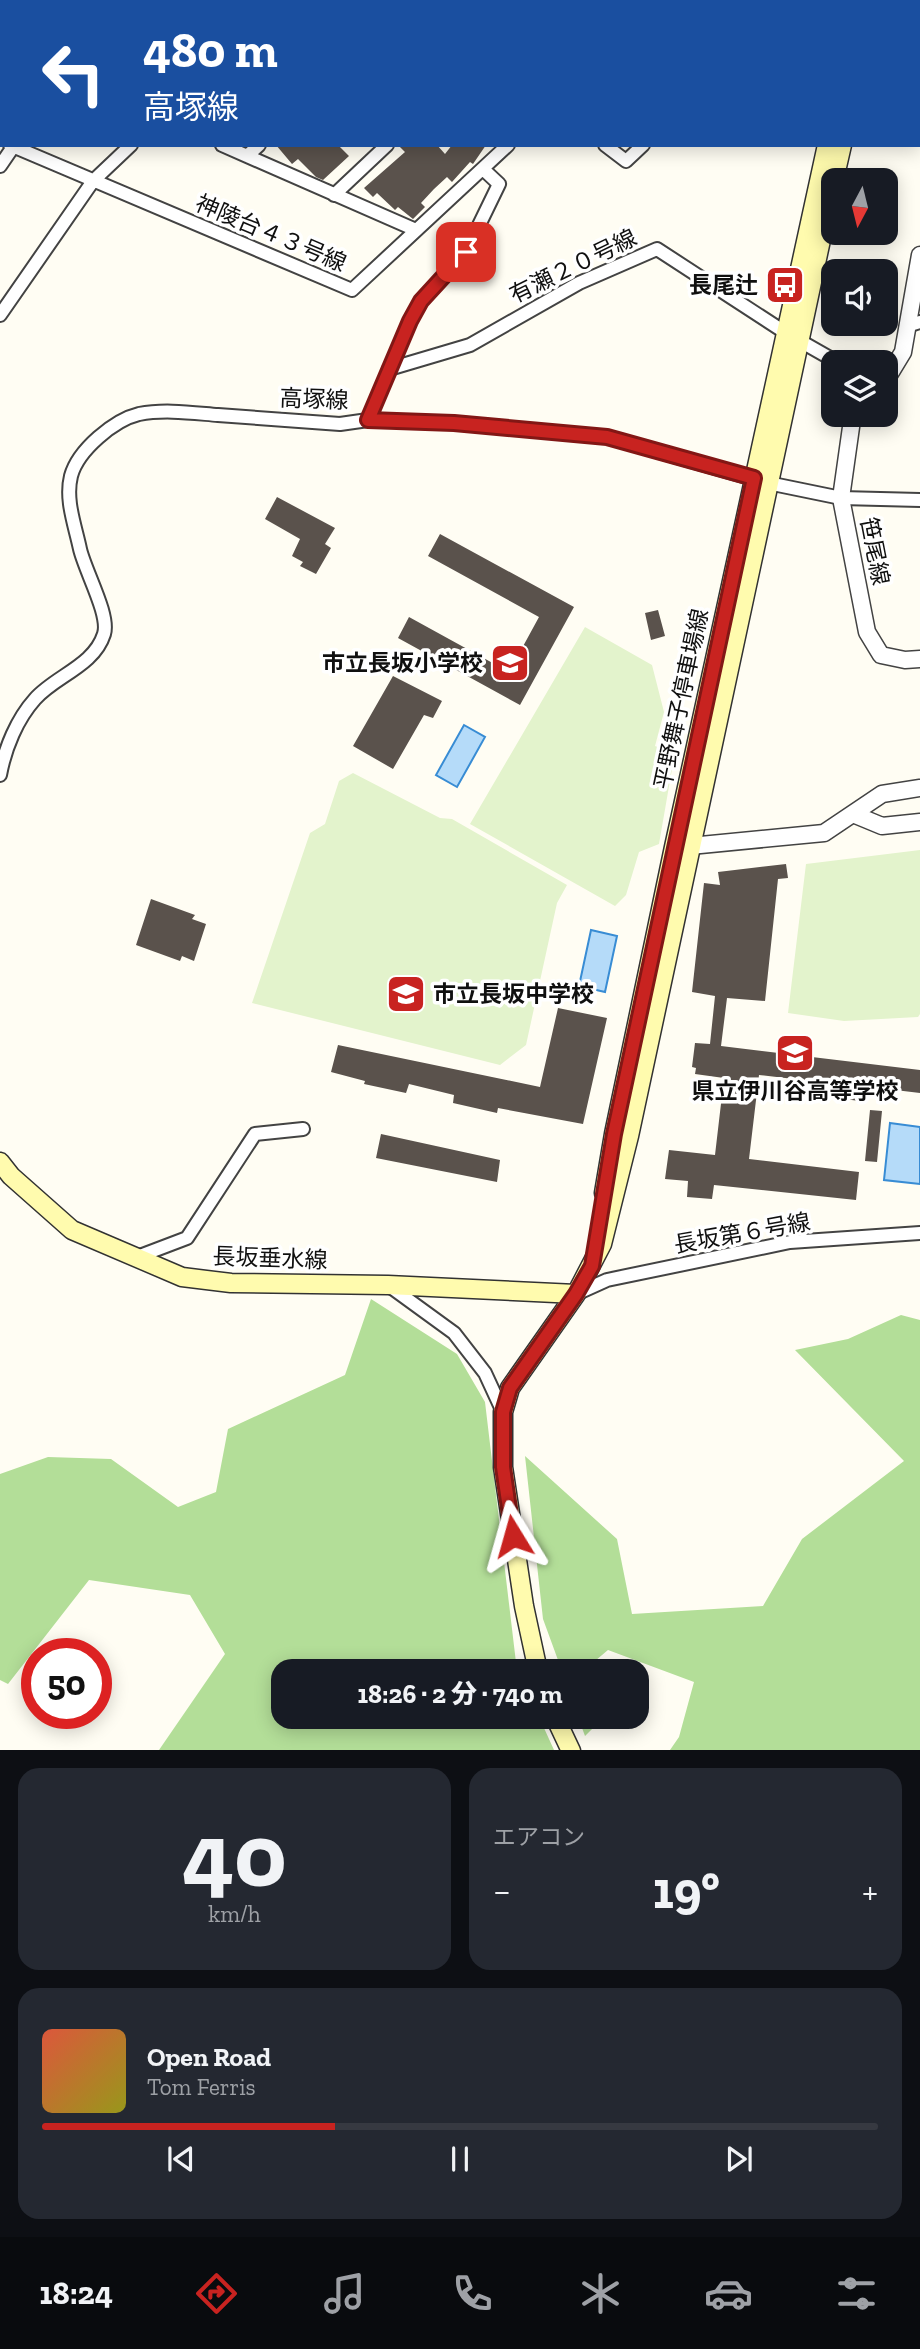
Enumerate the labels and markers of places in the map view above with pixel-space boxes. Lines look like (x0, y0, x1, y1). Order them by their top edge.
pin (436, 222, 496, 282)
bus stop icon: 長尾辻 (764, 264, 806, 306)
place label: 長尾辻 (689, 271, 758, 299)
school or university icon: 市立長坂小学校 (489, 642, 531, 684)
place label: 市立長坂小学校 (322, 649, 483, 677)
school or university icon: 市立長坂中学校 (385, 973, 427, 1015)
place label: 市立長坂中学校 (433, 980, 594, 1008)
school or university icon: 県立伊川谷高等学校 (774, 1032, 816, 1074)
place label: 県立伊川谷高等学校 (692, 1077, 899, 1105)

